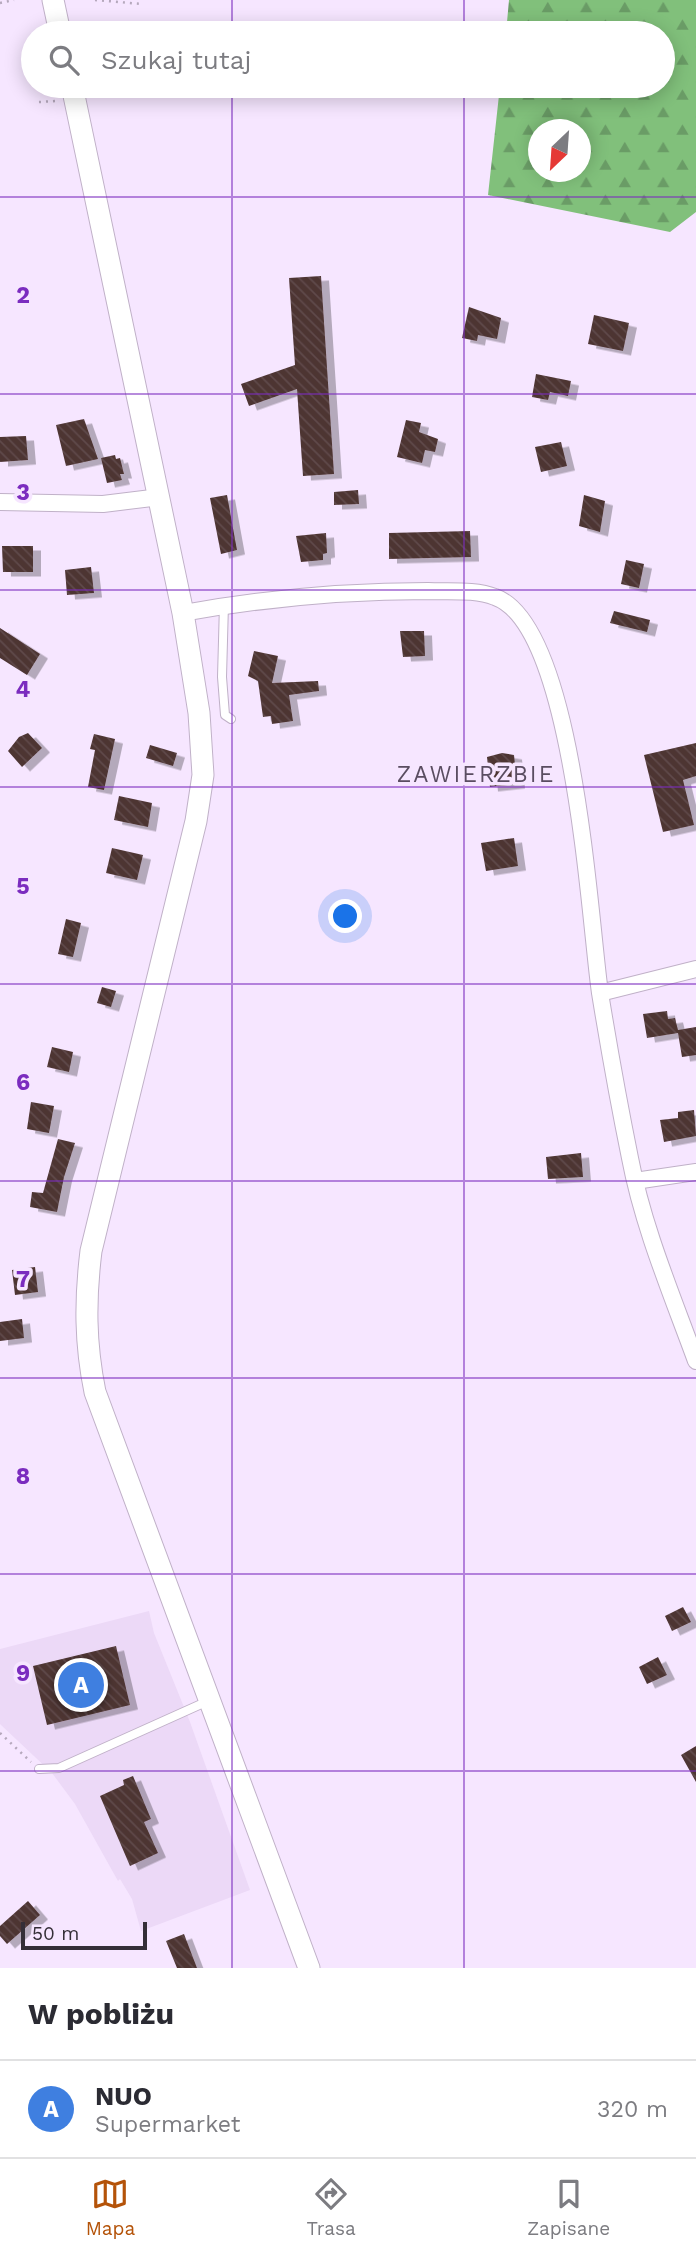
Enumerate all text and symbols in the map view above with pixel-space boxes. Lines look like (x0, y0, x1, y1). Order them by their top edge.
search box (21, 21, 675, 98)
icon: search (45, 41, 83, 79)
text: Szukaj tutaj (101, 45, 251, 75)
north arrow (528, 119, 591, 182)
text: 2 (16, 282, 30, 309)
text: 3 (16, 479, 30, 506)
text: 4 (16, 676, 31, 703)
district label: ZAWIERZBIE (397, 761, 555, 788)
text: 5 (16, 873, 30, 900)
your location (328, 899, 362, 933)
text: 6 (16, 1069, 30, 1096)
text: 7 (16, 1266, 30, 1293)
text: 8 (16, 1463, 30, 1490)
pin: A (58, 1659, 104, 1711)
text: 9 (16, 1660, 30, 1687)
scale bar (21, 1919, 147, 1951)
text: 50 m (32, 1922, 79, 1945)
text: W pobliżu (28, 1996, 174, 2031)
text: NUO (95, 2081, 152, 2111)
text: A (43, 2096, 59, 2123)
text: 320 m (597, 2096, 668, 2123)
text: Supermarket (95, 2111, 240, 2138)
tab: Mapa (86, 2175, 135, 2240)
tab: Trasa (307, 2175, 356, 2240)
tab: Zapisane (527, 2175, 610, 2240)

